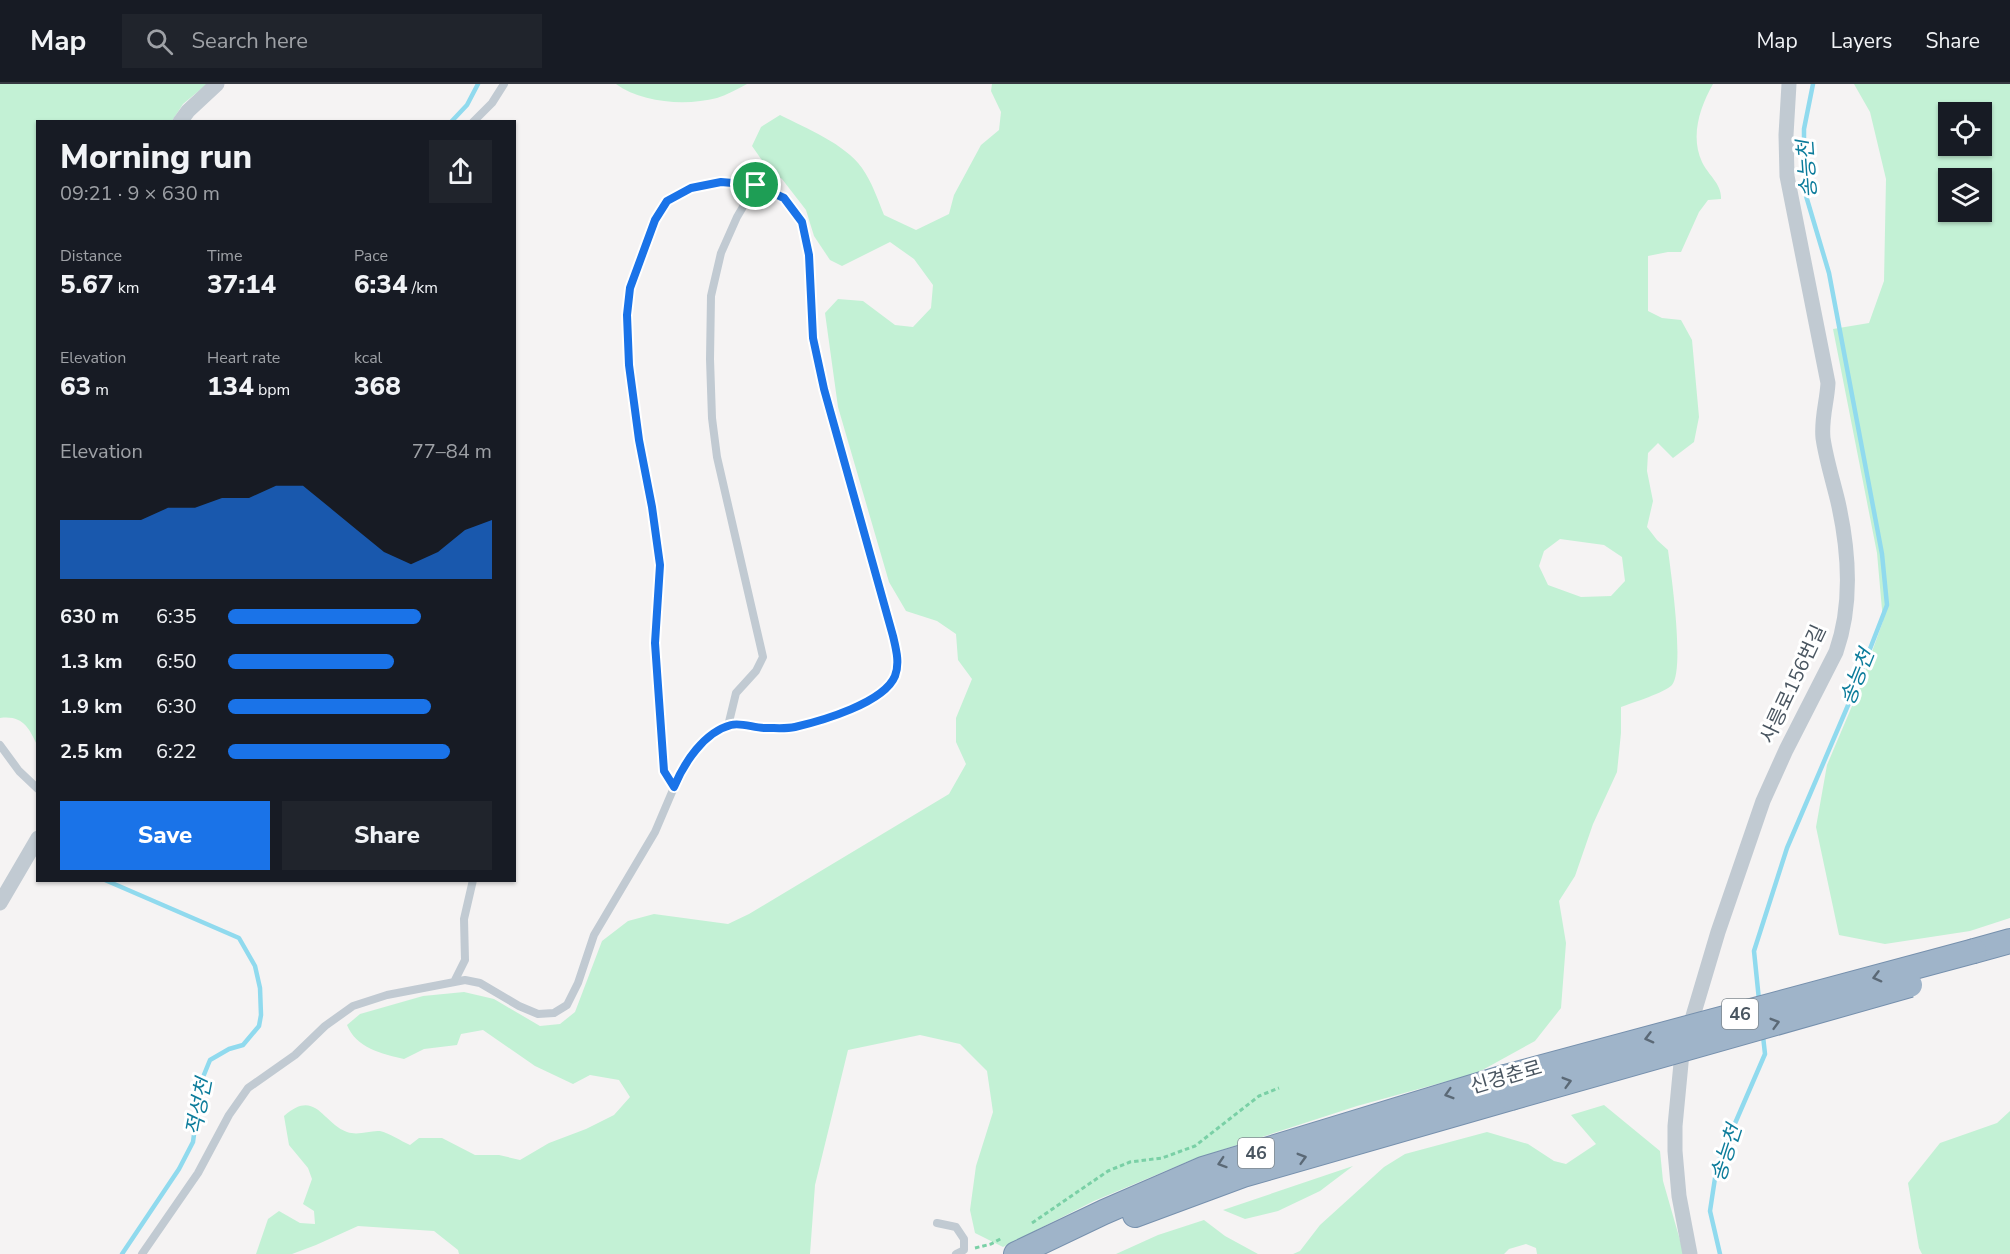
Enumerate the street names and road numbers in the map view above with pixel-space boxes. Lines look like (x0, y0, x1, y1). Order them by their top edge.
street label: 사릉로156번길 (1754, 620, 1832, 748)
road number: 46 (1722, 999, 1758, 1029)
street label: 신경춘로 (1467, 1054, 1545, 1100)
road number: 46 (1238, 1138, 1274, 1168)

